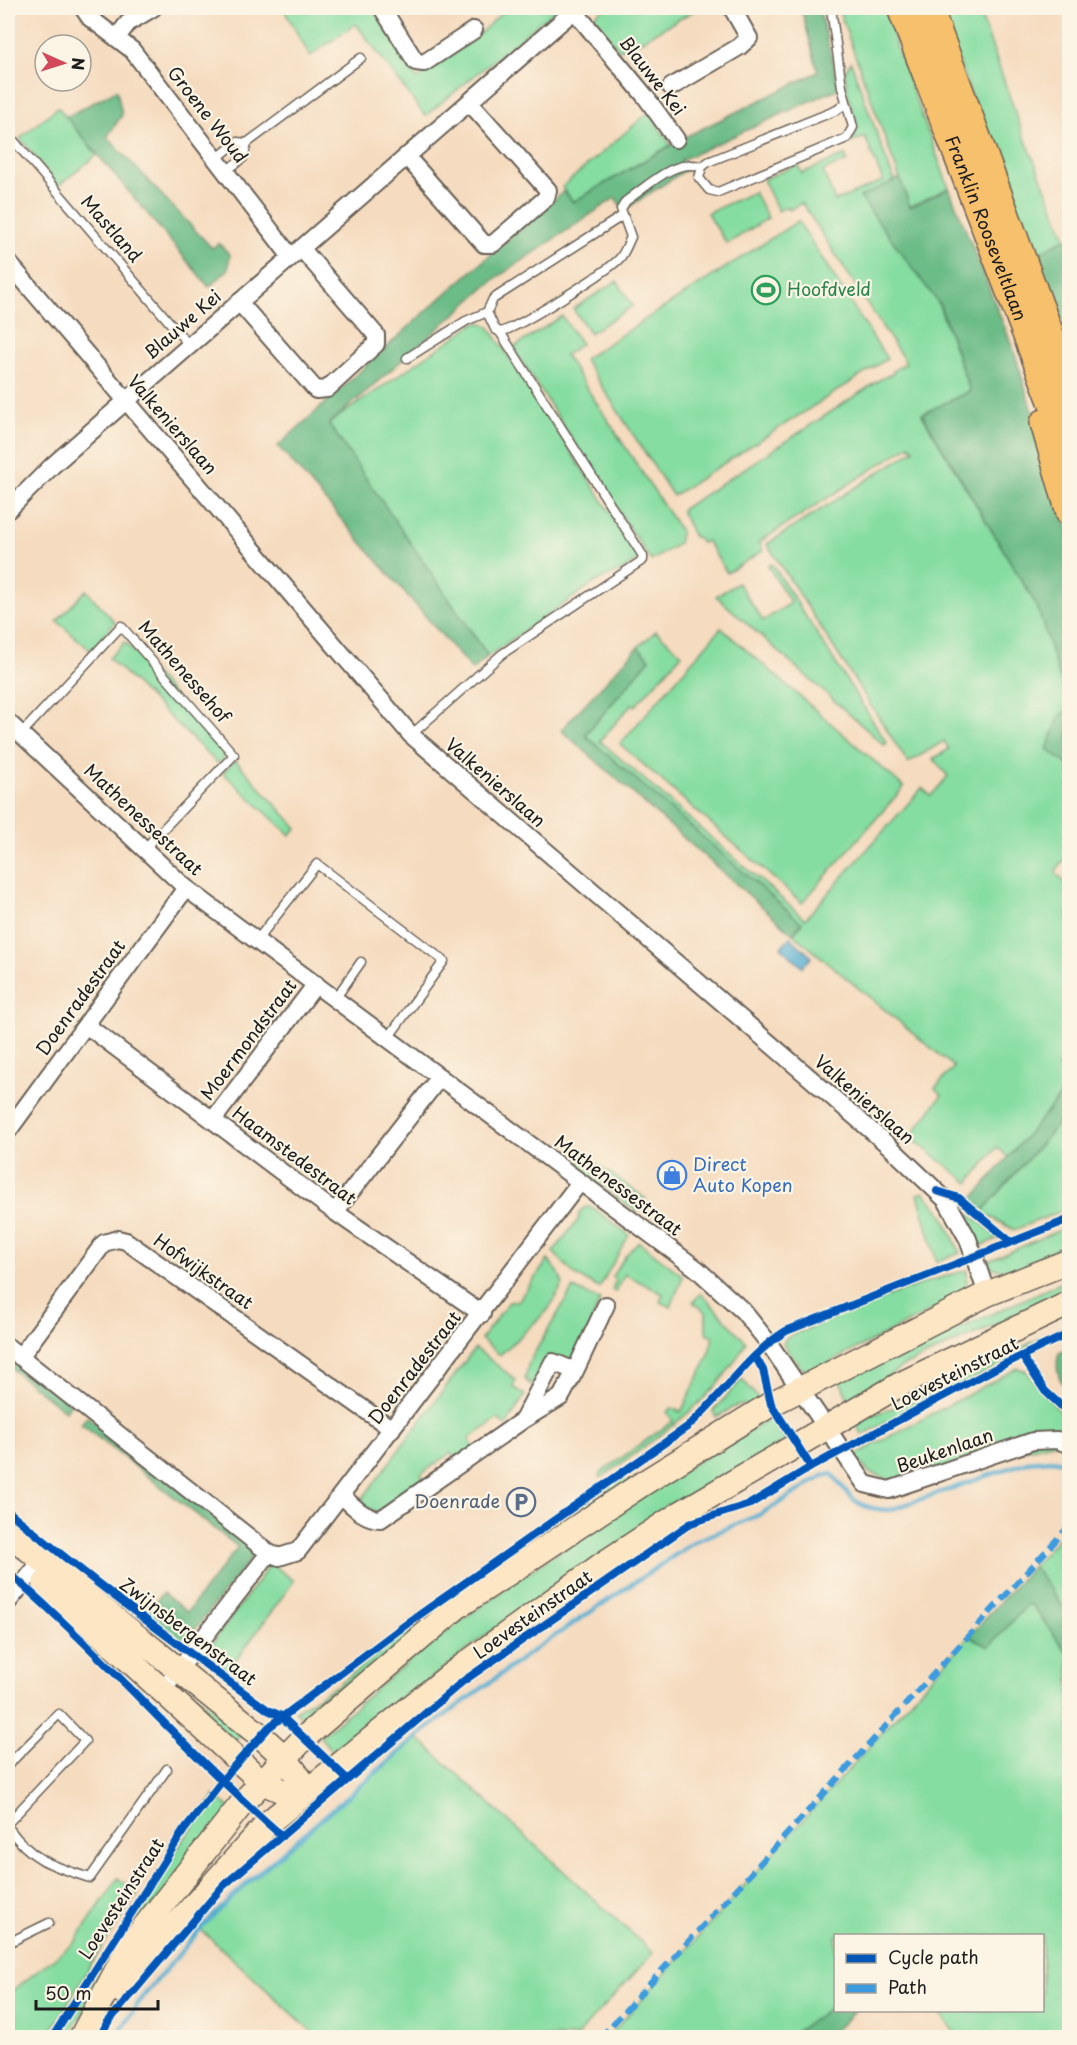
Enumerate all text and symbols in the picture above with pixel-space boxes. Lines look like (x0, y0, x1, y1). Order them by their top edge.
street label: Blauwe Kei (613, 30, 693, 121)
north arrow (33, 33, 93, 93)
text: N (67, 57, 91, 71)
street label: Groene Woud (162, 60, 255, 168)
street label: Franklin Rooseveltlaan (939, 131, 1035, 324)
street label: Mastland (75, 188, 149, 268)
sports icon: Hoofdveld (750, 274, 782, 306)
place label: Hoofdveld (787, 275, 871, 302)
street label: Blauwe Kei (137, 283, 227, 365)
street label: Valkenierslaan (122, 368, 224, 480)
street label: Mathenessehof (133, 614, 239, 730)
street label: Valkenierslaan (440, 731, 552, 833)
street label: Mathenessestraat (79, 757, 209, 881)
street label: Doenradestraat (28, 934, 131, 1061)
street label: Moermondstraat (193, 973, 302, 1105)
street label: Valkenierslaan (809, 1048, 921, 1150)
street label: Haamstedestraat (227, 1099, 363, 1211)
street label: Mathenessestraat (549, 1128, 688, 1242)
place label: Direct Auto Kopen (693, 1150, 793, 1198)
shop icon: Direct Auto Kopen (656, 1159, 688, 1191)
street label: Hofwijkstraat (149, 1226, 259, 1315)
street label: Doenradestraat (361, 1305, 467, 1430)
street label: Loevesteinstraat (886, 1329, 1023, 1416)
street label: Beukenlaan (893, 1420, 996, 1479)
parking icon: Doenrade (505, 1486, 537, 1518)
place label: Doenrade (414, 1487, 500, 1514)
street label: Loevesteinstraat (467, 1563, 597, 1665)
street label: Zwijnsbergenstraat (115, 1570, 263, 1691)
street label: Loevesteinstraat (71, 1832, 170, 1964)
legend (834, 1934, 1044, 2012)
text: Cycle path (888, 1943, 979, 1970)
scale bar (36, 1973, 158, 2011)
text: Path (888, 1973, 927, 2000)
text: 50 m (45, 1979, 92, 2006)

